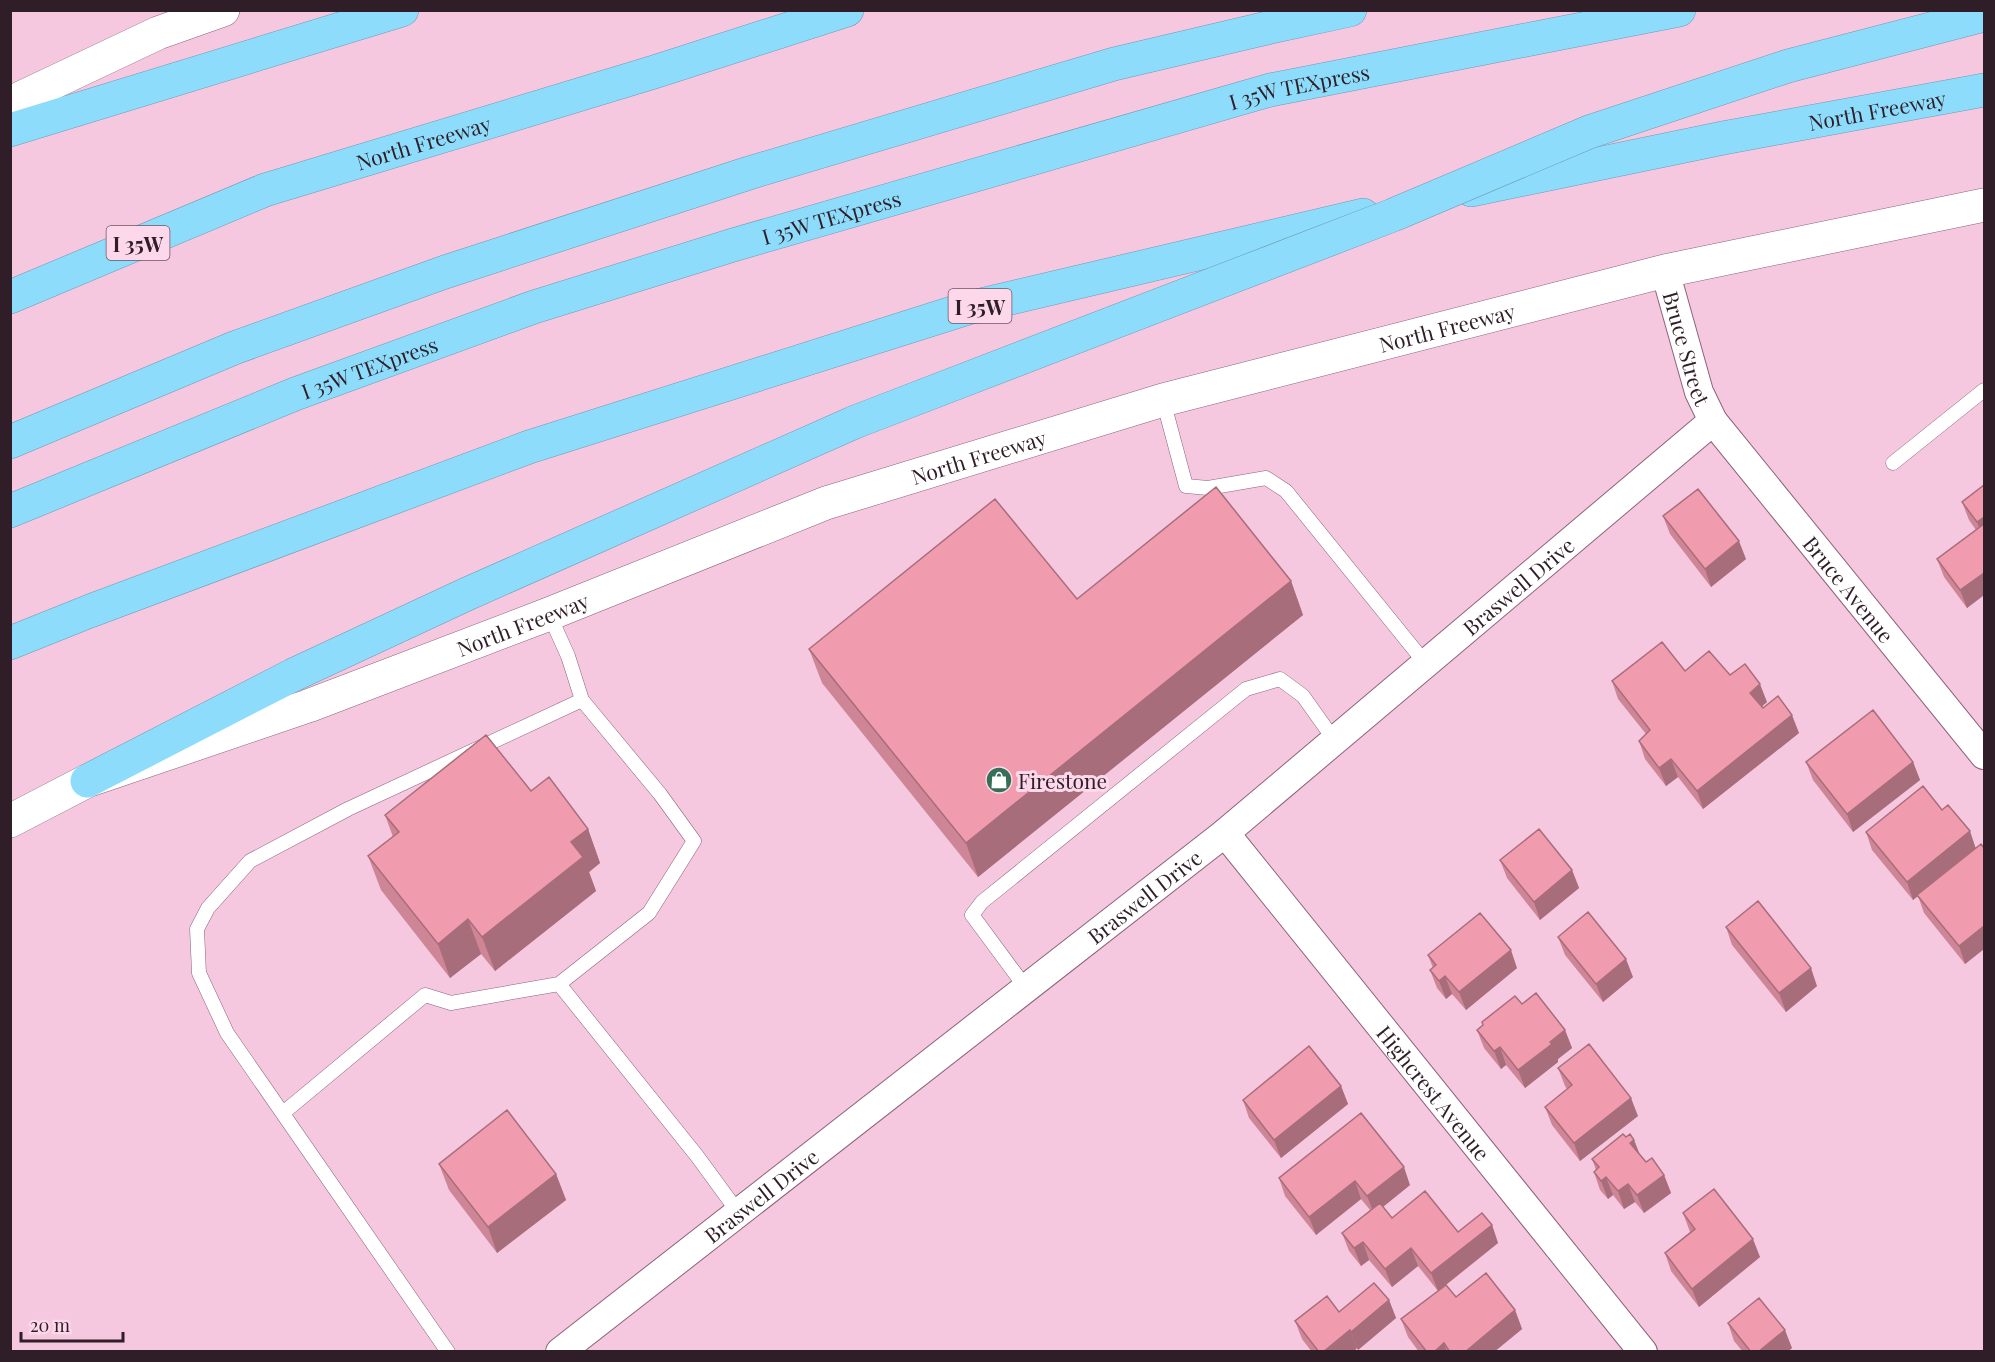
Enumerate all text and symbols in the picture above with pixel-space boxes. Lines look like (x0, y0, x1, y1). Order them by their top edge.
street label: I 35W TEXpress (1225, 57, 1372, 115)
street label: North Freeway (1806, 83, 1949, 136)
street label: North Freeway (353, 108, 494, 176)
street label: I 35W TEXpress (758, 183, 904, 250)
road number: I 35W (106, 226, 170, 260)
street label: Bruce Street (1657, 288, 1717, 410)
road number: I 35W (948, 289, 1012, 323)
street label: North Freeway (1376, 296, 1518, 358)
street label: I 35W TEXpress (297, 329, 441, 405)
street label: North Freeway (908, 423, 1050, 490)
street label: Bruce Avenue (1798, 530, 1901, 648)
street label: Braswell Drive (1456, 531, 1580, 641)
street label: North Freeway (453, 585, 593, 662)
shop icon: Firestone (984, 765, 1014, 795)
place label: Firestone (1018, 766, 1107, 794)
street label: Braswell Drive (1081, 843, 1207, 949)
street label: Highcrest Avenue (1371, 1019, 1497, 1166)
street label: Braswell Drive (698, 1142, 824, 1248)
scale bar (21, 1305, 123, 1343)
text: 20 m (30, 1313, 70, 1337)

